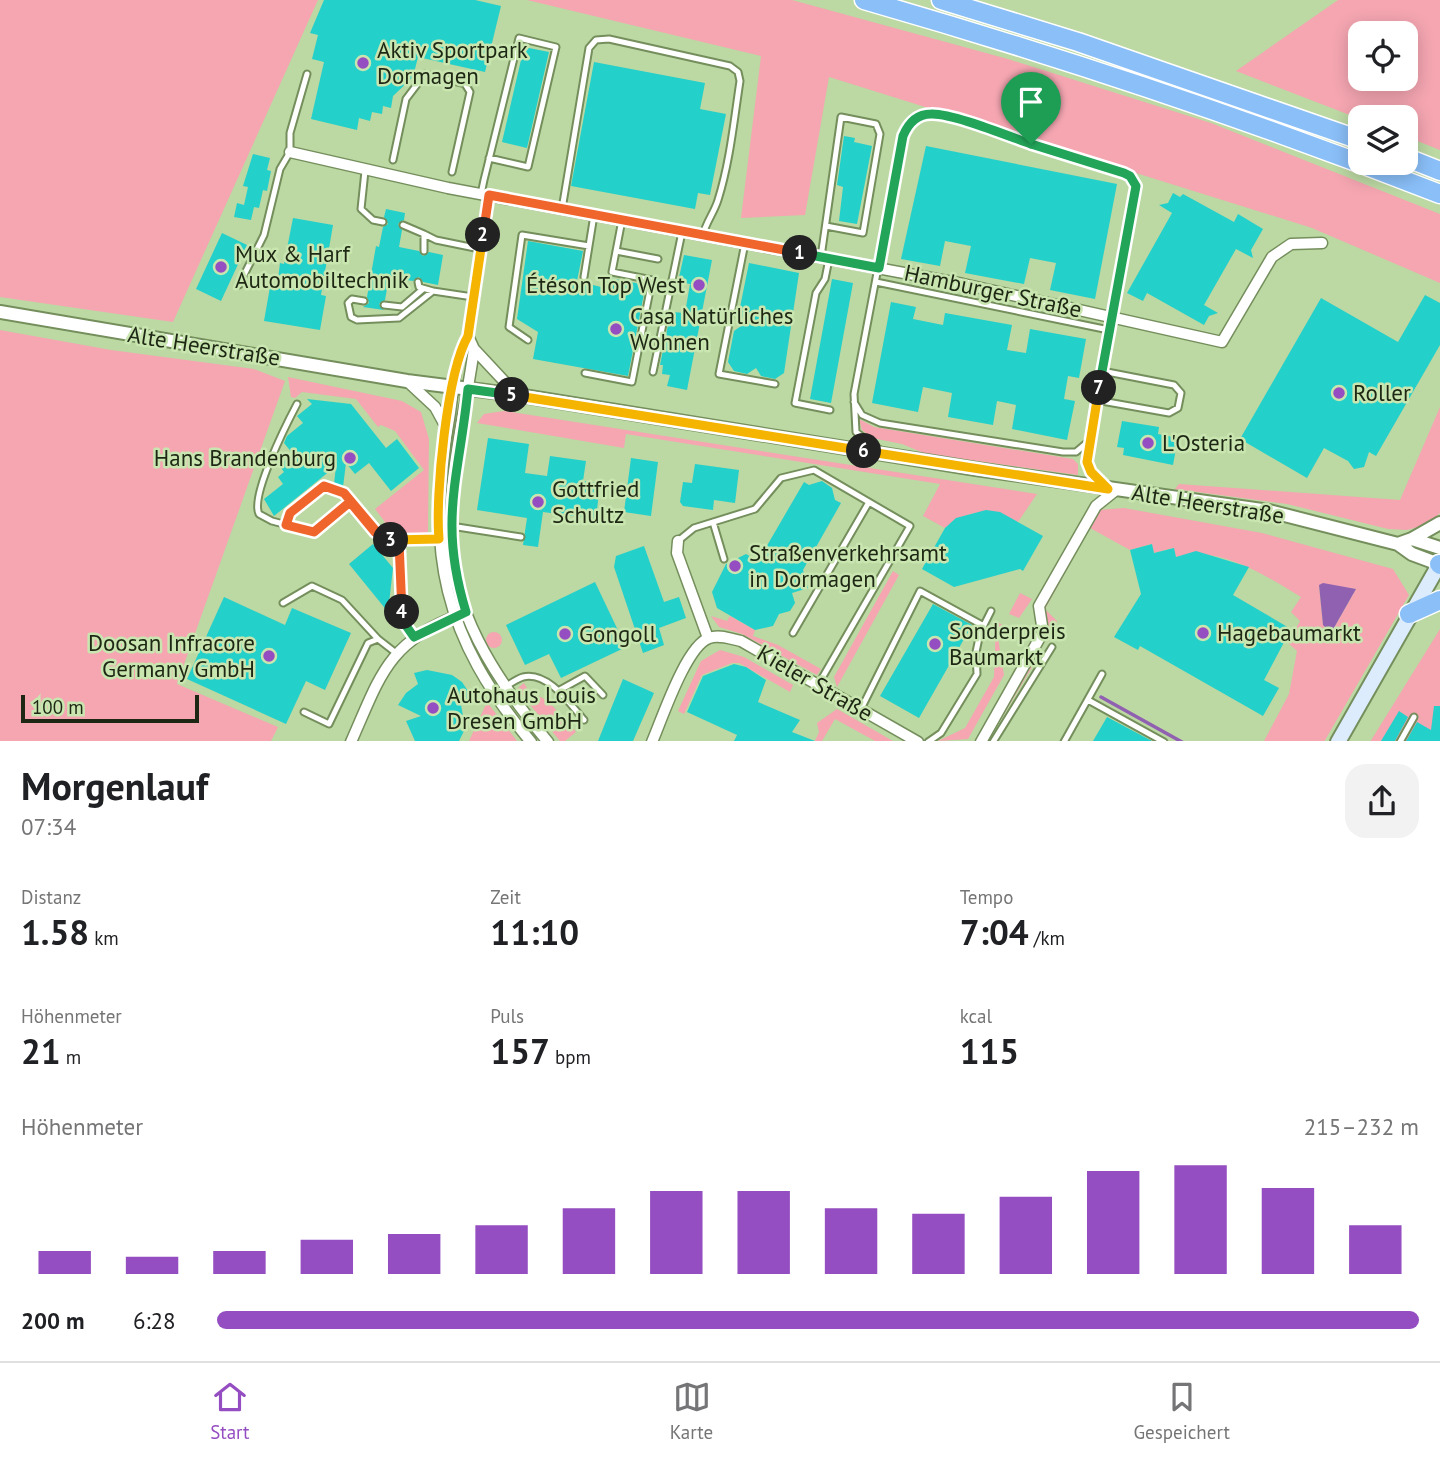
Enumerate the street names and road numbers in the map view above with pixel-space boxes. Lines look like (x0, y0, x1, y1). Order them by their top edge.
street label: Hamburger Straße (902, 258, 1085, 323)
street label: Alte Heerstraße (126, 319, 282, 372)
street label: Alte Heerstraße (1130, 477, 1286, 530)
street label: Kieler Straße (752, 638, 878, 727)

